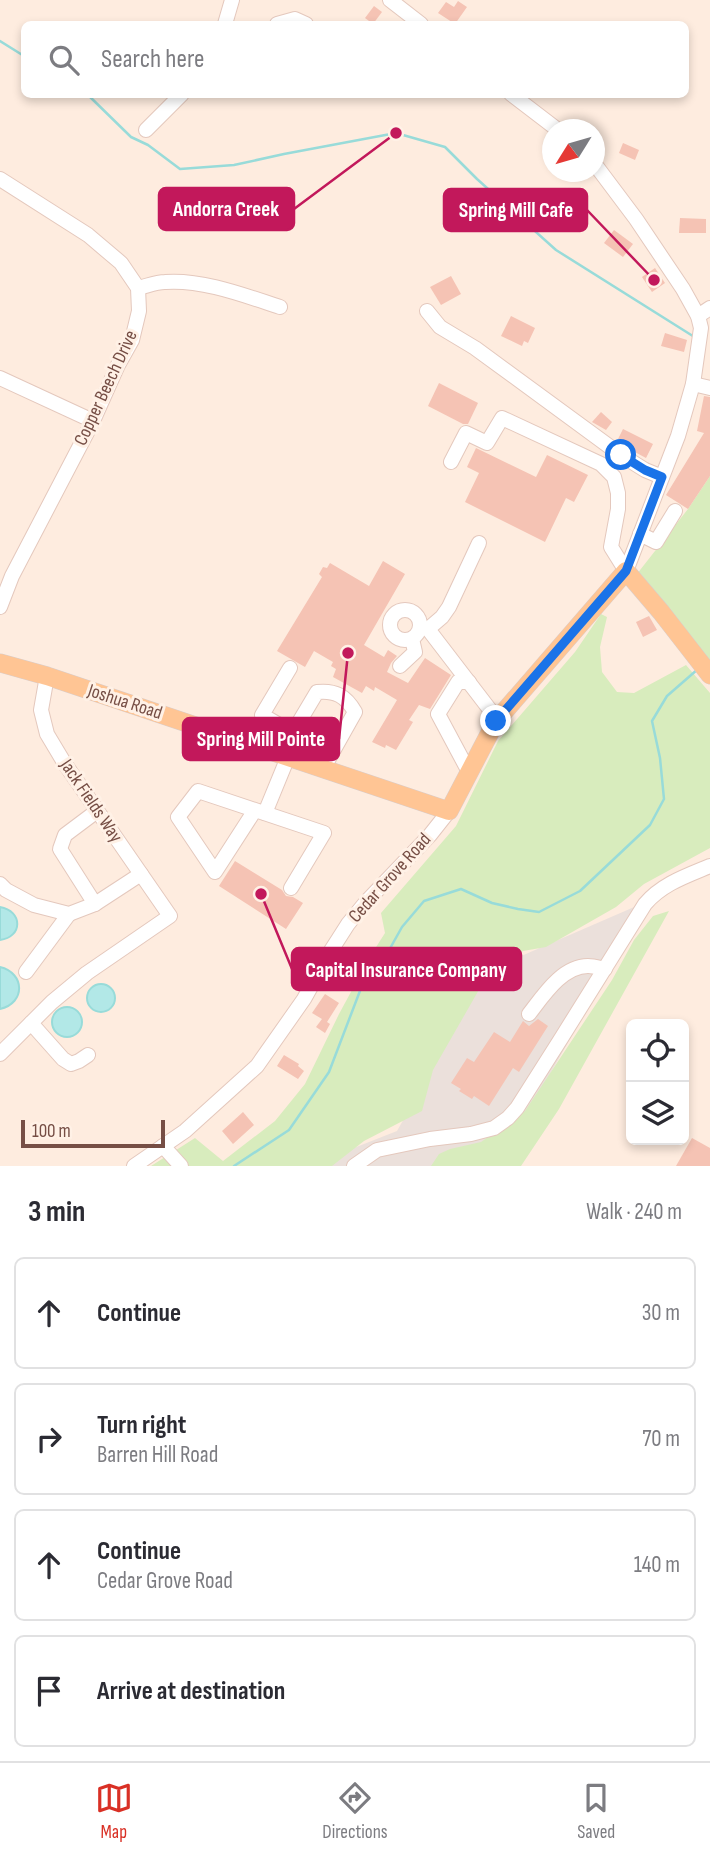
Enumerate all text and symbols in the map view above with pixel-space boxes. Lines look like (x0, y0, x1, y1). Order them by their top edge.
search box (21, 21, 689, 98)
icon: search (45, 41, 83, 79)
text: Search here (101, 44, 204, 75)
north arrow (542, 119, 605, 182)
callout: Andorra Creek (159, 188, 294, 230)
callout: Spring Mill Cafe (444, 189, 587, 231)
text: Andorra Creek (172, 197, 279, 222)
text: Spring Mill Cafe (459, 198, 573, 223)
street label: Copper Beech Drive (69, 327, 143, 449)
route start (605, 439, 636, 470)
street label: Joshua Road (84, 679, 165, 725)
route end (480, 705, 511, 736)
callout: Spring Mill Pointe (183, 718, 339, 760)
text: Spring Mill Pointe (197, 727, 325, 752)
street label: Jack Fields Way (54, 754, 128, 848)
street label: Cedar Grove Road (344, 829, 436, 927)
callout: Capital Insurance Company (292, 948, 521, 990)
text: Capital Insurance Company (305, 958, 507, 983)
map controls (626, 1019, 689, 1145)
button: locate (626, 1019, 689, 1082)
button: layers (626, 1082, 689, 1145)
scale bar (21, 1117, 164, 1149)
text: 100 m (32, 1120, 71, 1143)
text: 3 min (28, 1194, 85, 1230)
text: Walk · 240 m (586, 1198, 682, 1226)
icon: ahead (30, 1294, 68, 1332)
text: Continue (97, 1298, 181, 1329)
text: 30 m (642, 1299, 680, 1327)
text: Turn right (97, 1410, 186, 1441)
icon: right (30, 1420, 68, 1458)
text: 70 m (642, 1425, 680, 1453)
text: Barren Hill Road (97, 1441, 218, 1469)
text: Continue (97, 1536, 181, 1567)
icon: ahead (30, 1546, 68, 1584)
text: 140 m (634, 1551, 680, 1579)
text: Cedar Grove Road (97, 1567, 233, 1595)
icon: arrive (30, 1672, 68, 1710)
text: Arrive at destination (97, 1676, 285, 1707)
tab: Map (95, 1779, 133, 1844)
tab: Directions (322, 1779, 388, 1844)
tab: Saved (577, 1779, 615, 1844)

